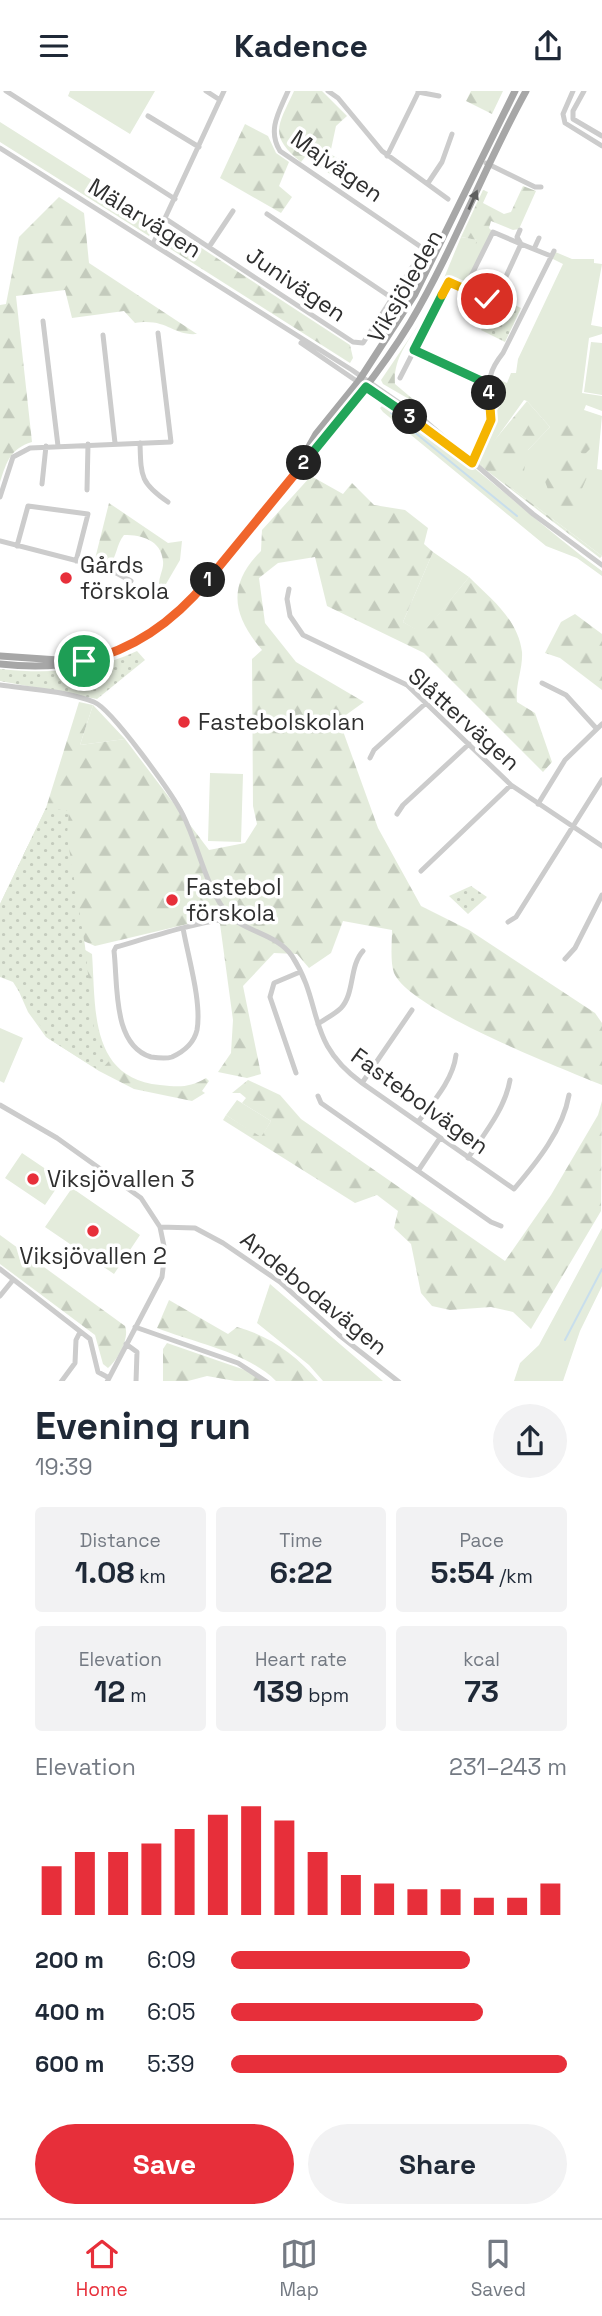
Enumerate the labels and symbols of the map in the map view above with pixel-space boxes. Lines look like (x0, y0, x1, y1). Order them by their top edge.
street label: Majvägen (285, 123, 389, 209)
street label: Mälarvägen (83, 171, 207, 265)
one-way arrow (467, 190, 479, 210)
street label: Viksjöleden (361, 224, 449, 348)
street label: Junivägen (240, 240, 352, 328)
pin (457, 269, 517, 329)
pin: 4 (472, 375, 506, 411)
pin: 3 (392, 399, 428, 435)
pin: 2 (286, 445, 322, 481)
place label: Gårds förskola (80, 550, 169, 606)
pin: 1 (190, 563, 226, 597)
marker: Gårds förskola (58, 570, 74, 586)
pin (54, 631, 114, 691)
street label: Slåttervägen (402, 661, 526, 777)
place label: Fastebolskolan (198, 707, 365, 737)
marker: Fastebolskolan (176, 714, 192, 730)
place label: Fastebol förskola (186, 872, 282, 928)
marker: Fastebol förskola (164, 892, 180, 908)
street label: Fastebolvägen (345, 1041, 495, 1161)
place label: Viksjövallen 3 (47, 1164, 195, 1194)
marker: Viksjövallen 3 (25, 1171, 41, 1187)
marker: Viksjövallen 2 (85, 1223, 101, 1239)
street label: Andebodavägen (234, 1224, 394, 1362)
place label: Viksjövallen 2 (19, 1241, 167, 1271)

